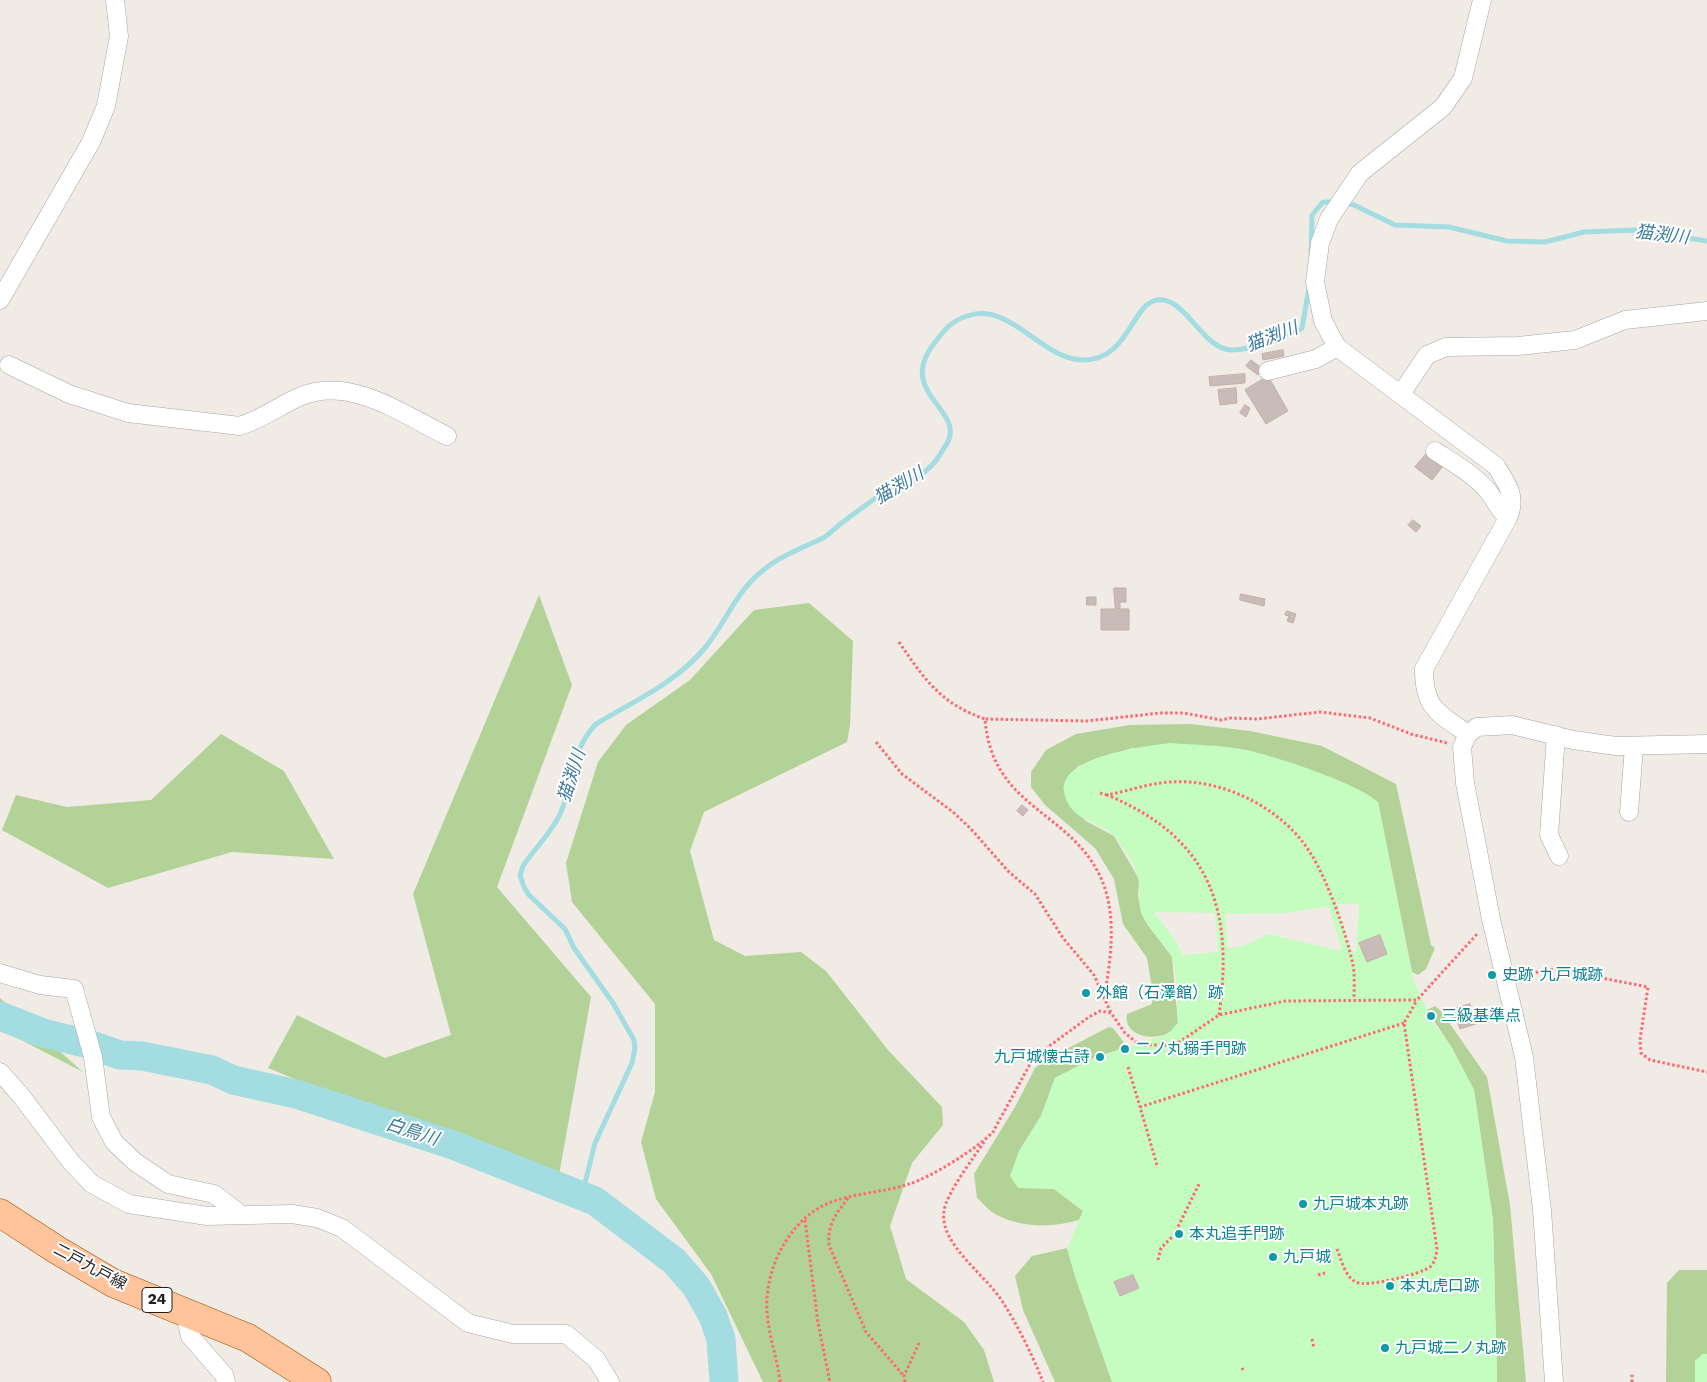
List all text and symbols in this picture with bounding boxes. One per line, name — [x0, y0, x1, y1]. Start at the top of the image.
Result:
water label: 猫渕川 — [1634, 221, 1690, 249]
water label: 猫渕川 — [1243, 317, 1301, 357]
water label: 猫渕川 — [870, 463, 928, 509]
water label: 猫渕川 — [553, 747, 591, 805]
place label: 史跡 九戸城跡 — [1502, 965, 1603, 985]
marker: 史跡 九戸城跡 — [1486, 969, 1498, 981]
place label: 外館（石澤館）跡 — [1096, 983, 1224, 1003]
marker: 外館（石澤館）跡 — [1080, 987, 1092, 999]
place label: 三級基準点 — [1441, 1006, 1521, 1026]
marker: 三級基準点 — [1425, 1010, 1437, 1022]
place label: 二ノ丸搦手門跡 — [1135, 1039, 1247, 1059]
marker: 二ノ丸搦手門跡 — [1119, 1043, 1131, 1055]
place label: 九戸城懐古詩 — [994, 1047, 1090, 1067]
marker: 九戸城懐古詩 — [1094, 1051, 1106, 1063]
water label: 白鳥川 — [383, 1113, 441, 1151]
place label: 九戸城本丸跡 — [1313, 1194, 1409, 1214]
marker: 九戸城本丸跡 — [1297, 1198, 1309, 1210]
place label: 本丸追手門跡 — [1189, 1224, 1285, 1244]
marker: 本丸追手門跡 — [1173, 1228, 1185, 1240]
street label: 二戸九戸線 — [50, 1240, 130, 1294]
place label: 九戸城 — [1283, 1247, 1331, 1267]
marker: 九戸城 — [1267, 1251, 1279, 1263]
place label: 本丸虎口跡 — [1400, 1276, 1480, 1296]
marker: 本丸虎口跡 — [1384, 1280, 1396, 1292]
road number: 24 — [142, 1288, 172, 1312]
place label: 九戸城二ノ丸跡 — [1395, 1338, 1507, 1358]
marker: 九戸城二ノ丸跡 — [1379, 1342, 1391, 1354]

